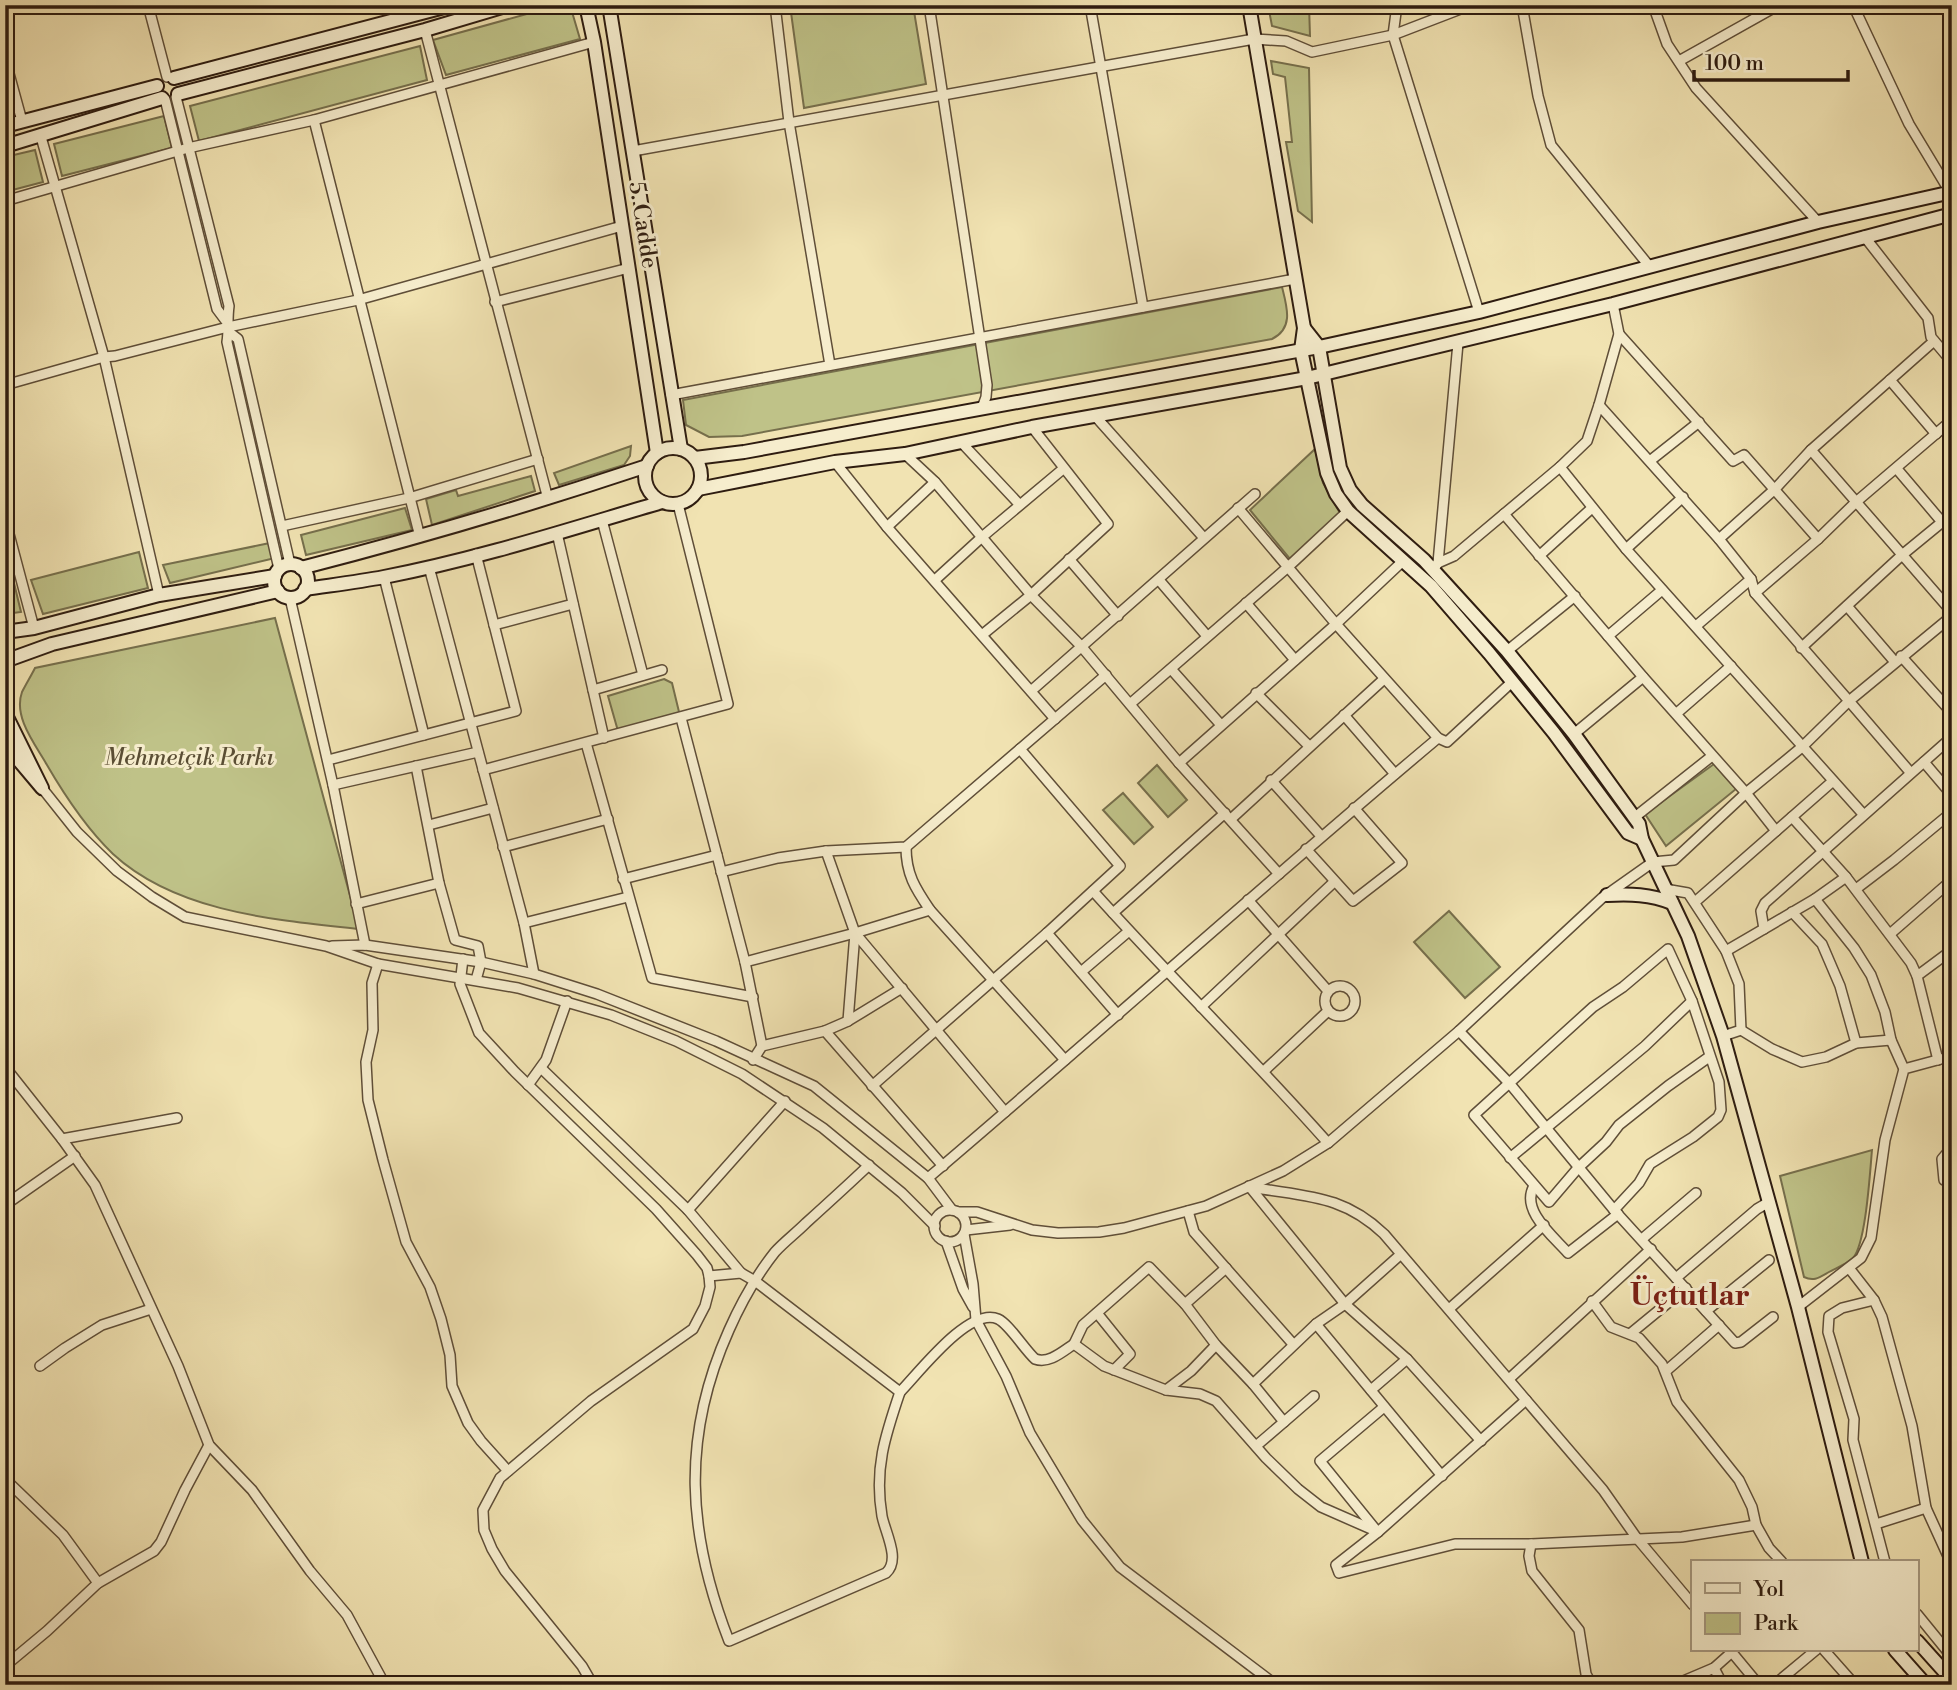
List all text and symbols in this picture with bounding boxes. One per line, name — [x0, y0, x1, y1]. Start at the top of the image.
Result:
scale bar — [1694, 38, 1848, 82]
text: 100 m — [1705, 51, 1764, 77]
street label: 5. Cadde — [622, 179, 664, 271]
park label: Mehmetçik Parkı — [104, 744, 275, 772]
district label: Üçtutlar — [1630, 1275, 1750, 1315]
legend — [1691, 1560, 1918, 1652]
text: Yol — [1753, 1577, 1784, 1603]
text: Park — [1754, 1611, 1799, 1637]

